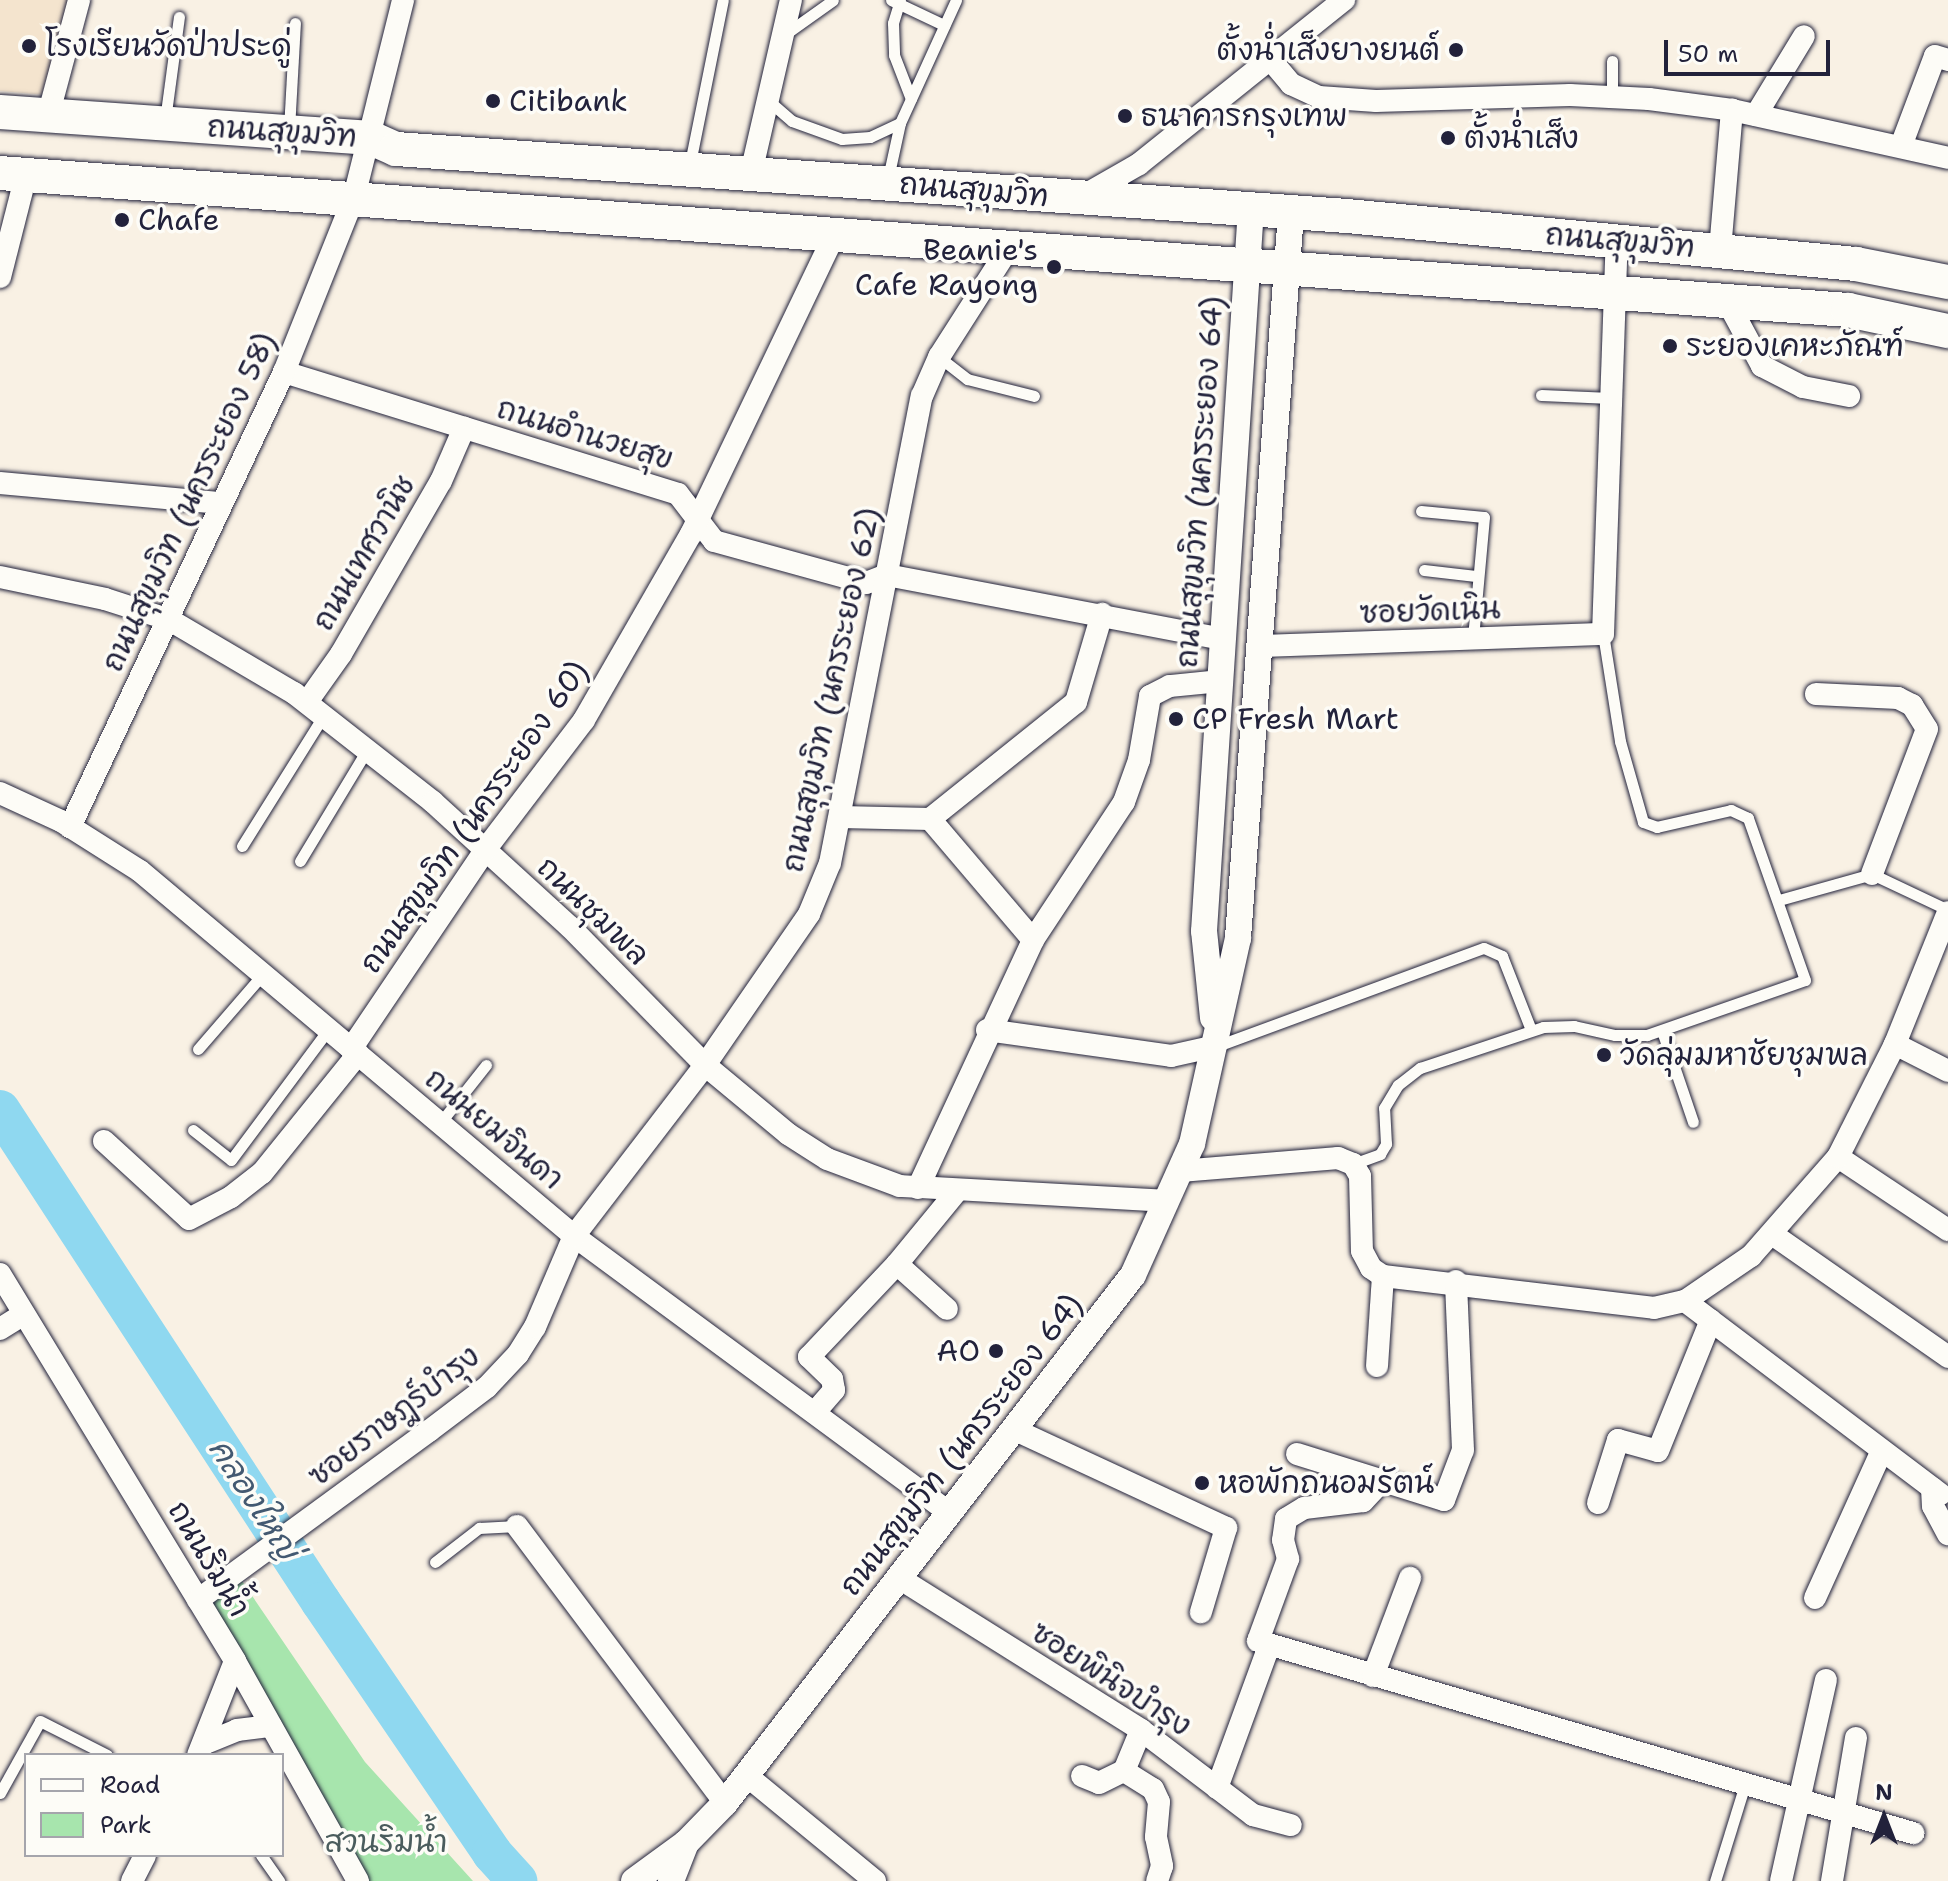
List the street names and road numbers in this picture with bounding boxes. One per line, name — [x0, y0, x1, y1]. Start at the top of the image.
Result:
street label: ถนนสุขุมวิท — [206, 109, 358, 155]
street label: ถนนสุขุมวิท — [898, 166, 1050, 214]
street label: ถนนสุขุมวิท — [1544, 217, 1696, 265]
street label: ถนนสุขุมวิท (นครระยอง 64) — [1169, 295, 1231, 669]
street label: ถนนสุขุมวิท (นครระยอง 58) — [94, 327, 284, 677]
street label: ถนนอำนวยสุข — [493, 390, 677, 478]
street label: ถนนเทศวานิช — [305, 469, 423, 637]
street label: ถนนสุขุมวิท (นครระยอง 62) — [775, 504, 887, 876]
street label: ซอยวัดเนิน — [1359, 591, 1501, 631]
street label: ถนนสุขุมวิท (นครระยอง 60) — [352, 654, 596, 980]
street label: ถนนชุมพล — [530, 849, 656, 973]
street label: ถนนยมจินดา — [418, 1061, 570, 1197]
street label: ถนนสุขุมวิท (นครระยอง 64) — [832, 1287, 1090, 1603]
street label: ซอยราษฎร์บำรุง — [301, 1338, 487, 1494]
street label: ถนนริมน้ำ — [160, 1495, 258, 1623]
street label: ซอยพินิจบำรุง — [1024, 1614, 1198, 1744]

